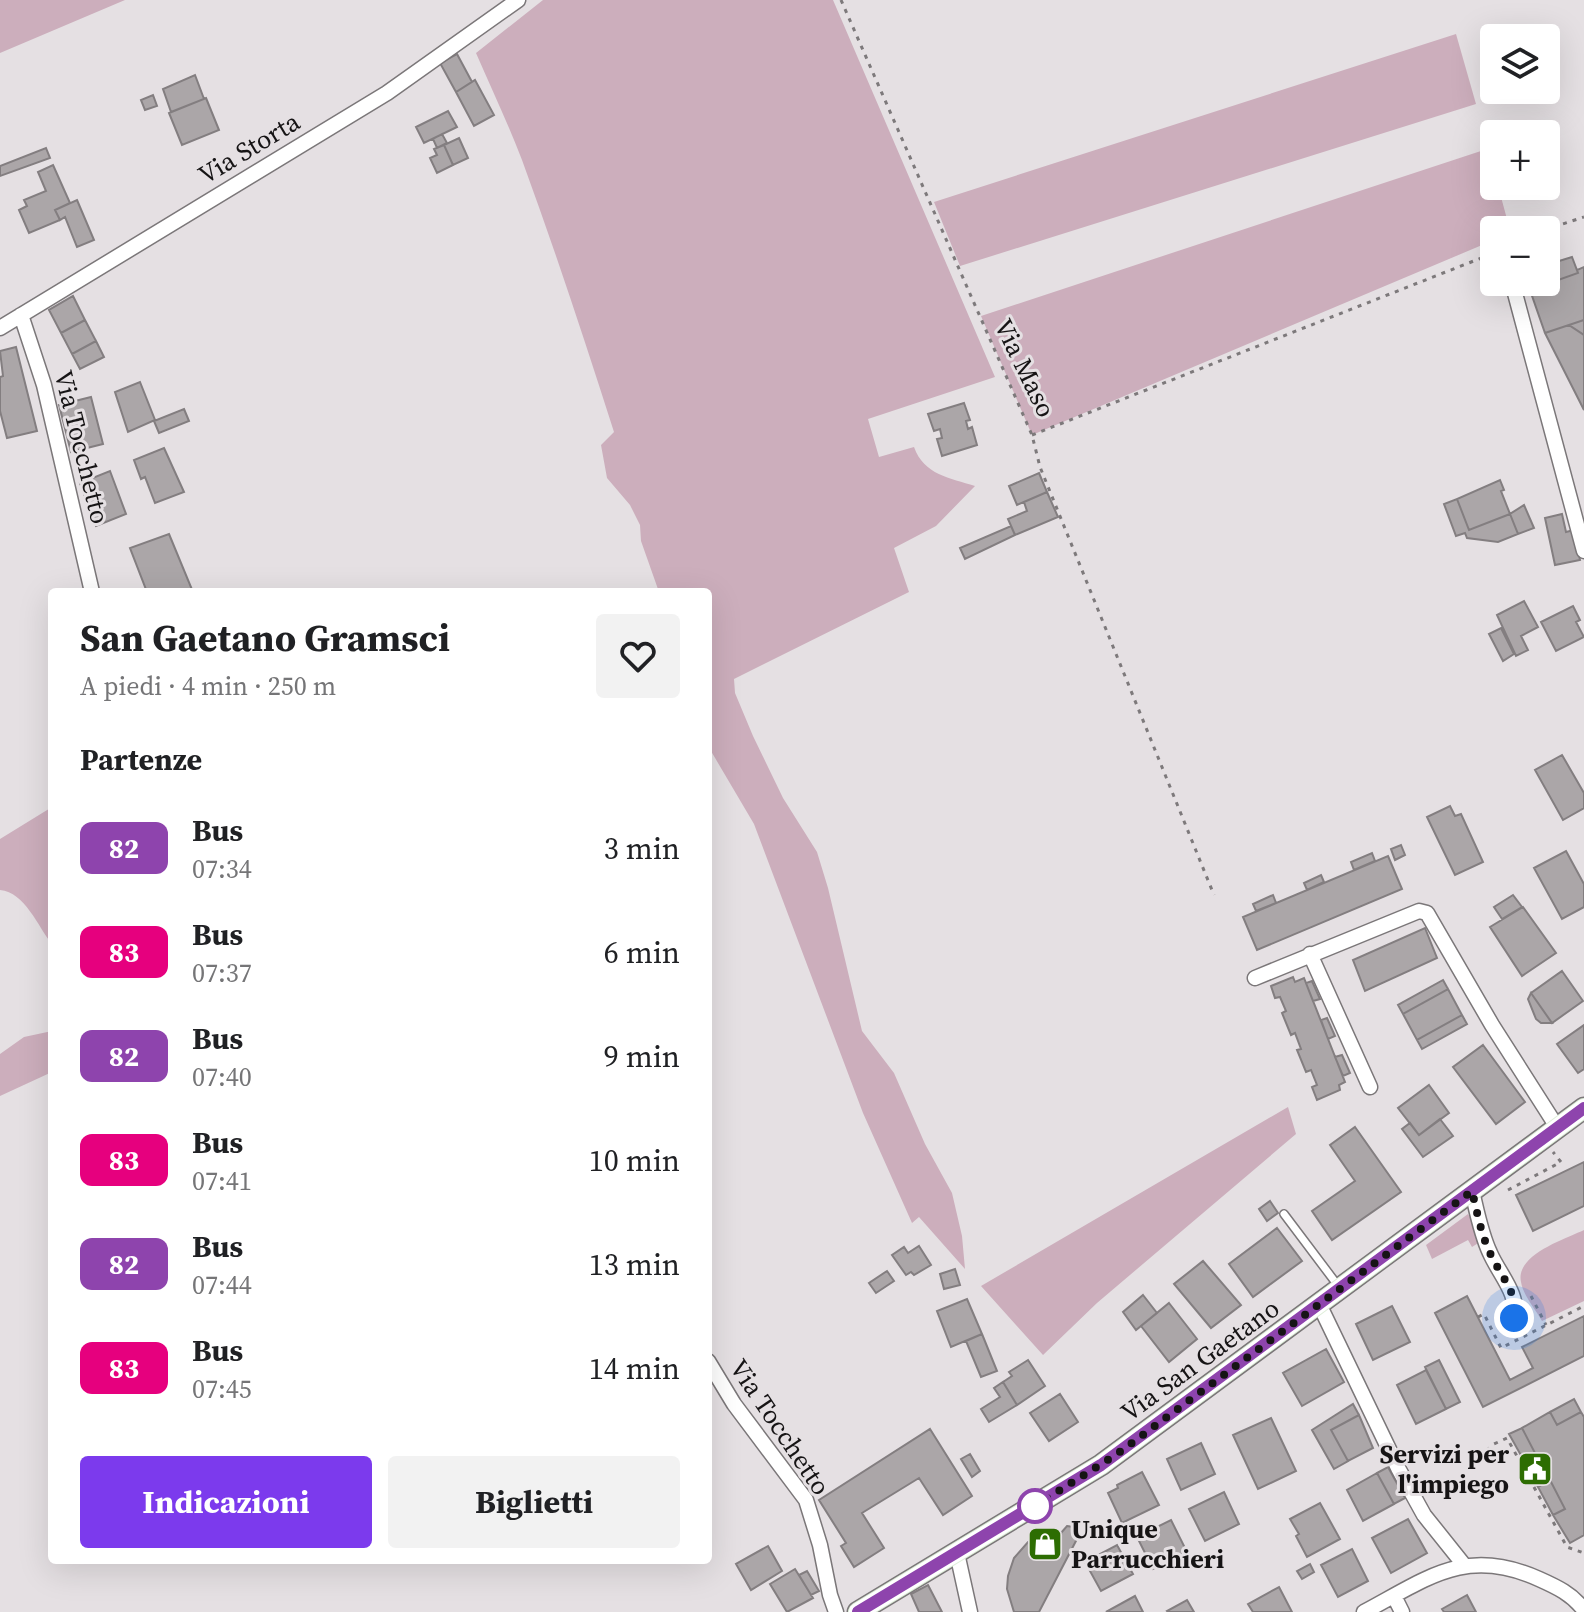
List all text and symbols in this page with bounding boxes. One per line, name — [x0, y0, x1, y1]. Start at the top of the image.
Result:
map controls — [1480, 24, 1560, 296]
button: layers — [1480, 24, 1560, 104]
street label: Via Storta — [191, 103, 307, 192]
button: + — [1480, 120, 1560, 200]
button: − — [1480, 216, 1560, 296]
street label: Via Maso — [986, 313, 1064, 423]
street label: Via Tocchetto — [46, 367, 118, 527]
text: San Gaetano Gramsci — [80, 612, 450, 664]
button: heart — [596, 614, 680, 698]
text: A piedi · 4 min · 250 m — [80, 668, 336, 704]
text: Partenze — [80, 739, 202, 780]
text: Bus — [192, 810, 243, 851]
text: 3 min — [604, 828, 680, 869]
text: 82 — [109, 829, 139, 867]
text: 07:34 — [192, 851, 252, 887]
text: Bus — [192, 914, 243, 955]
text: 6 min — [604, 932, 680, 973]
text: 83 — [109, 933, 139, 971]
text: 07:37 — [192, 955, 252, 991]
text: Bus — [192, 1018, 243, 1059]
text: 9 min — [604, 1036, 680, 1077]
text: 82 — [109, 1037, 139, 1075]
text: 07:40 — [192, 1059, 252, 1095]
text: Bus — [192, 1122, 243, 1163]
text: 10 min — [589, 1140, 680, 1181]
text: 83 — [109, 1141, 139, 1179]
text: 07:41 — [192, 1163, 252, 1199]
text: Bus — [192, 1226, 243, 1267]
text: 13 min — [589, 1244, 680, 1285]
text: 82 — [109, 1245, 139, 1283]
text: 07:44 — [192, 1267, 252, 1303]
street label: Via San Gaetano — [1113, 1290, 1287, 1430]
your location — [1494, 1298, 1534, 1338]
text: Bus — [192, 1330, 243, 1371]
text: 14 min — [589, 1348, 680, 1389]
text: 83 — [109, 1349, 139, 1387]
street label: Via Tocchetto — [721, 1352, 839, 1502]
text: 07:45 — [192, 1371, 252, 1407]
place label: Servizi per l'impiego — [1379, 1436, 1510, 1502]
public building icon: Servizi per l'impiego — [1516, 1450, 1554, 1488]
button: Indicazioni — [80, 1456, 372, 1548]
button: Biglietti — [388, 1456, 680, 1548]
unlabelled marker — [1018, 1489, 1052, 1523]
place label: Unique Parrucchieri — [1071, 1511, 1224, 1577]
shop icon: Unique Parrucchieri — [1026, 1525, 1064, 1563]

